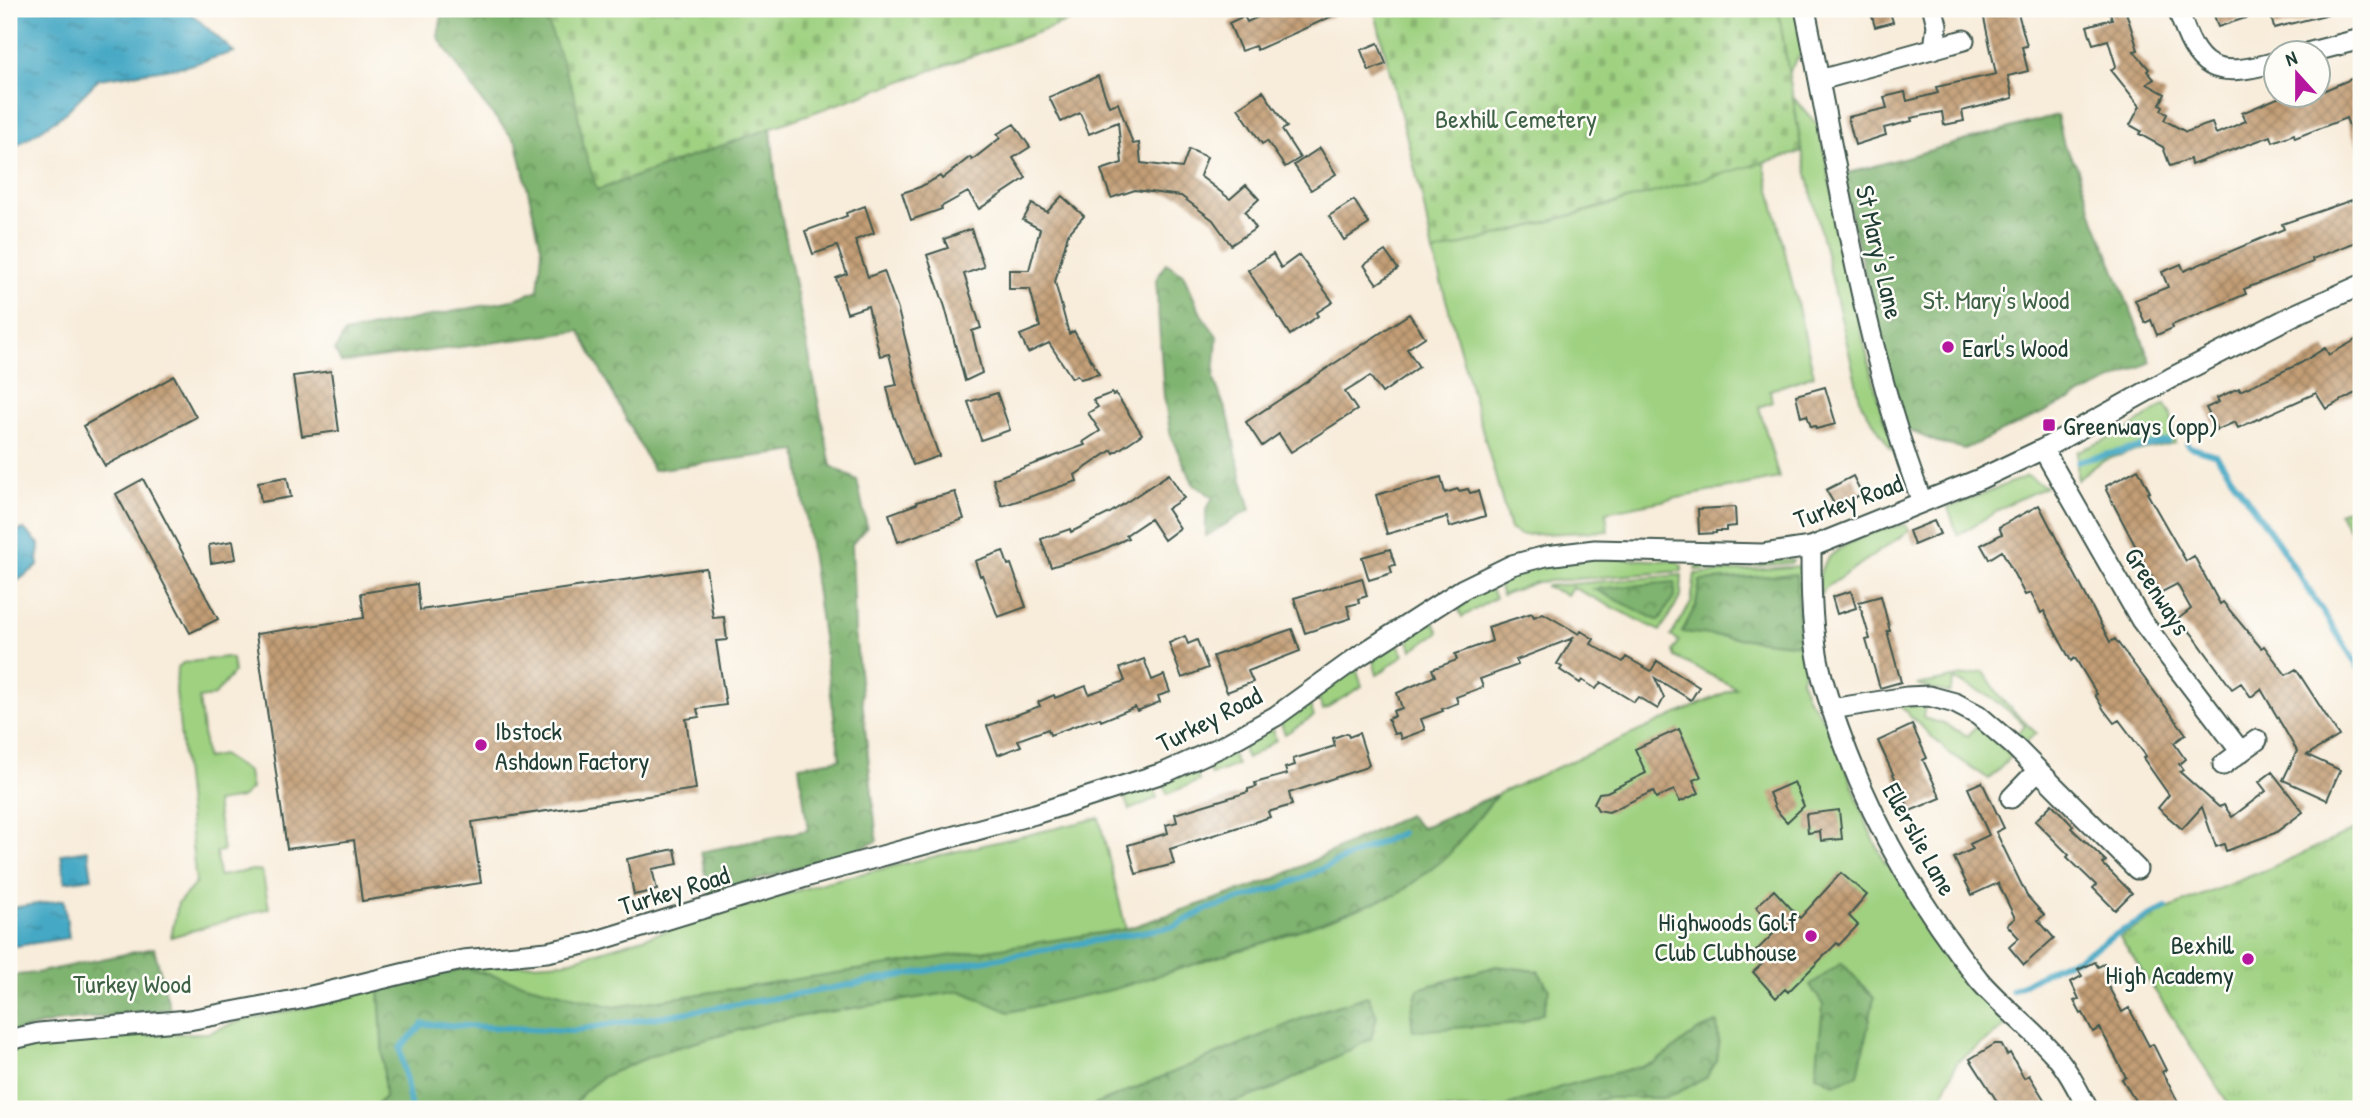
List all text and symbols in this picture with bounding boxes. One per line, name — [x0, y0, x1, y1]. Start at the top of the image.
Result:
north arrow — [2262, 38, 2332, 108]
text: N — [2282, 44, 2300, 72]
park label: Bexhill Cemetery — [1435, 101, 1597, 136]
street label: St Mary's Lane — [1848, 182, 1912, 322]
park label: St. Mary's Wood — [1923, 282, 2069, 317]
place label: Earl's Wood — [1962, 330, 2068, 365]
marker: Earl's Wood — [1940, 339, 1956, 355]
place label: Greenways (opp) — [2063, 408, 2218, 443]
marker: Greenways (opp) — [2041, 417, 2057, 433]
street label: Turkey Road — [1789, 465, 1907, 537]
street label: Greenways — [2117, 540, 2199, 642]
street label: Turkey Road — [1151, 678, 1267, 760]
place label: Ibstock Ashdown Factory — [495, 713, 649, 778]
marker: Ibstock Ashdown Factory — [473, 737, 489, 753]
street label: Ellerslie Lane — [1875, 776, 1965, 902]
street label: Turkey Road — [615, 857, 733, 923]
place label: Highwoods Golf Club Clubhouse — [1654, 904, 1798, 969]
place label: Bexhill High Academy — [2105, 927, 2235, 992]
marker: Highwoods Golf Club Clubhouse — [1803, 928, 1819, 944]
marker: Bexhill High Academy — [2240, 951, 2256, 967]
park label: Turkey Wood — [73, 966, 191, 1001]

